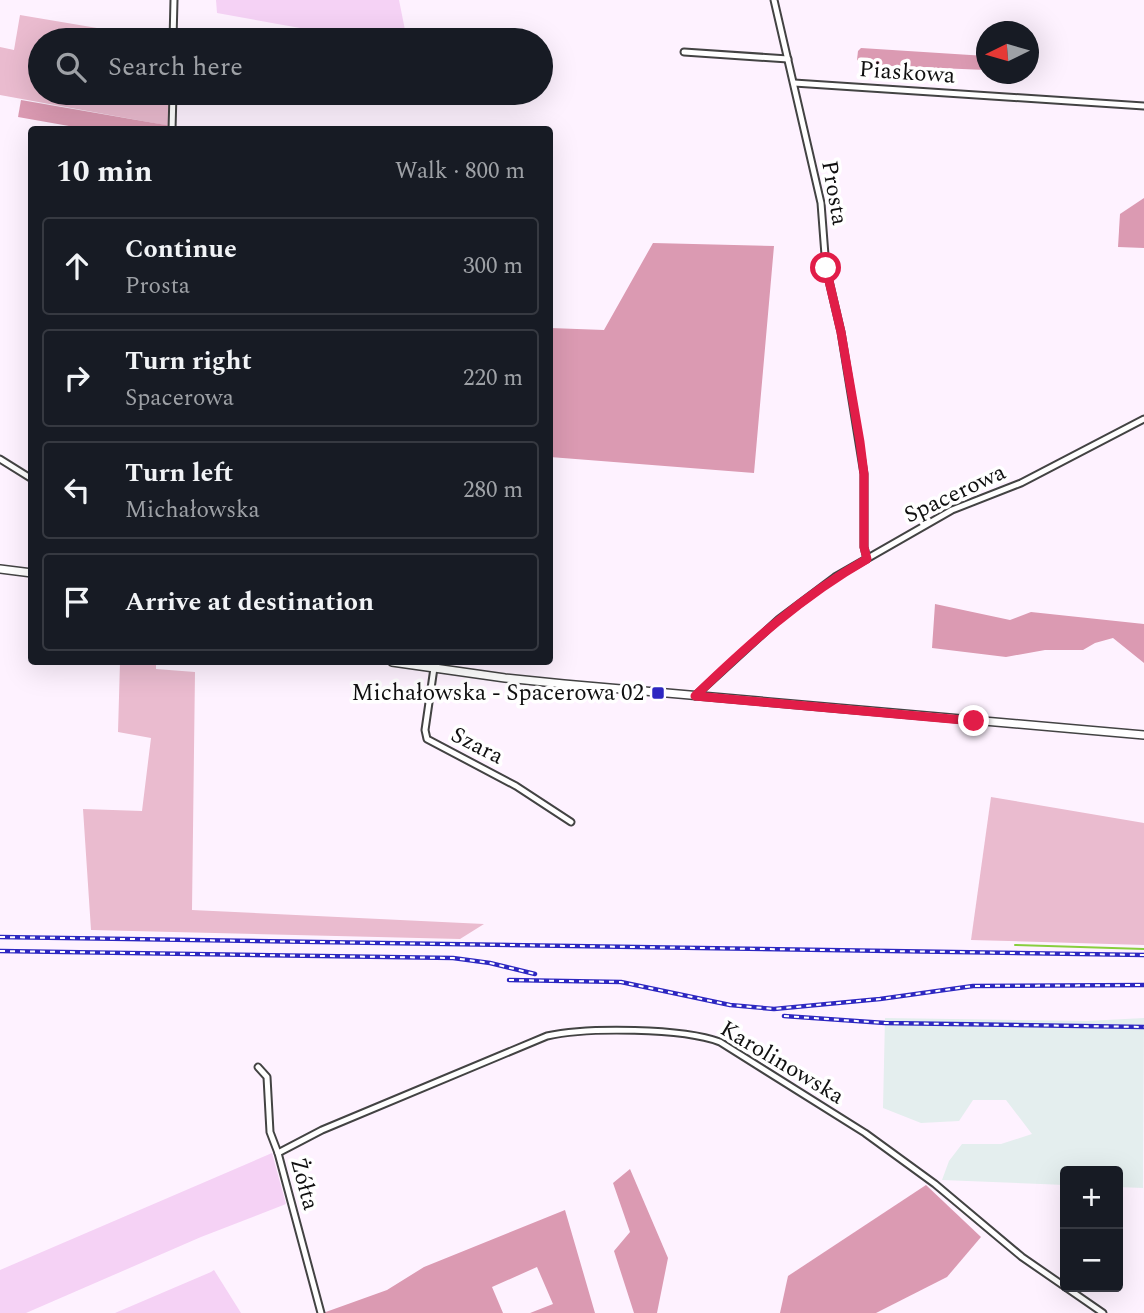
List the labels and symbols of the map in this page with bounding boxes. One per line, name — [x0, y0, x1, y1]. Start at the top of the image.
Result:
north arrow — [976, 21, 1039, 84]
street label: Piaskowa — [858, 52, 956, 94]
street label: Prosta — [811, 158, 857, 228]
route start — [810, 252, 841, 283]
street label: Spacerowa — [898, 455, 1012, 533]
place label: Michałowska - Spacerowa 02 — [351, 676, 644, 711]
marker: Michałowska - Spacerowa 02 — [650, 685, 666, 701]
route end — [958, 705, 989, 736]
street label: Szara — [444, 718, 510, 774]
street label: Karolinowska — [713, 1012, 851, 1114]
street label: Żółta — [280, 1154, 328, 1214]

